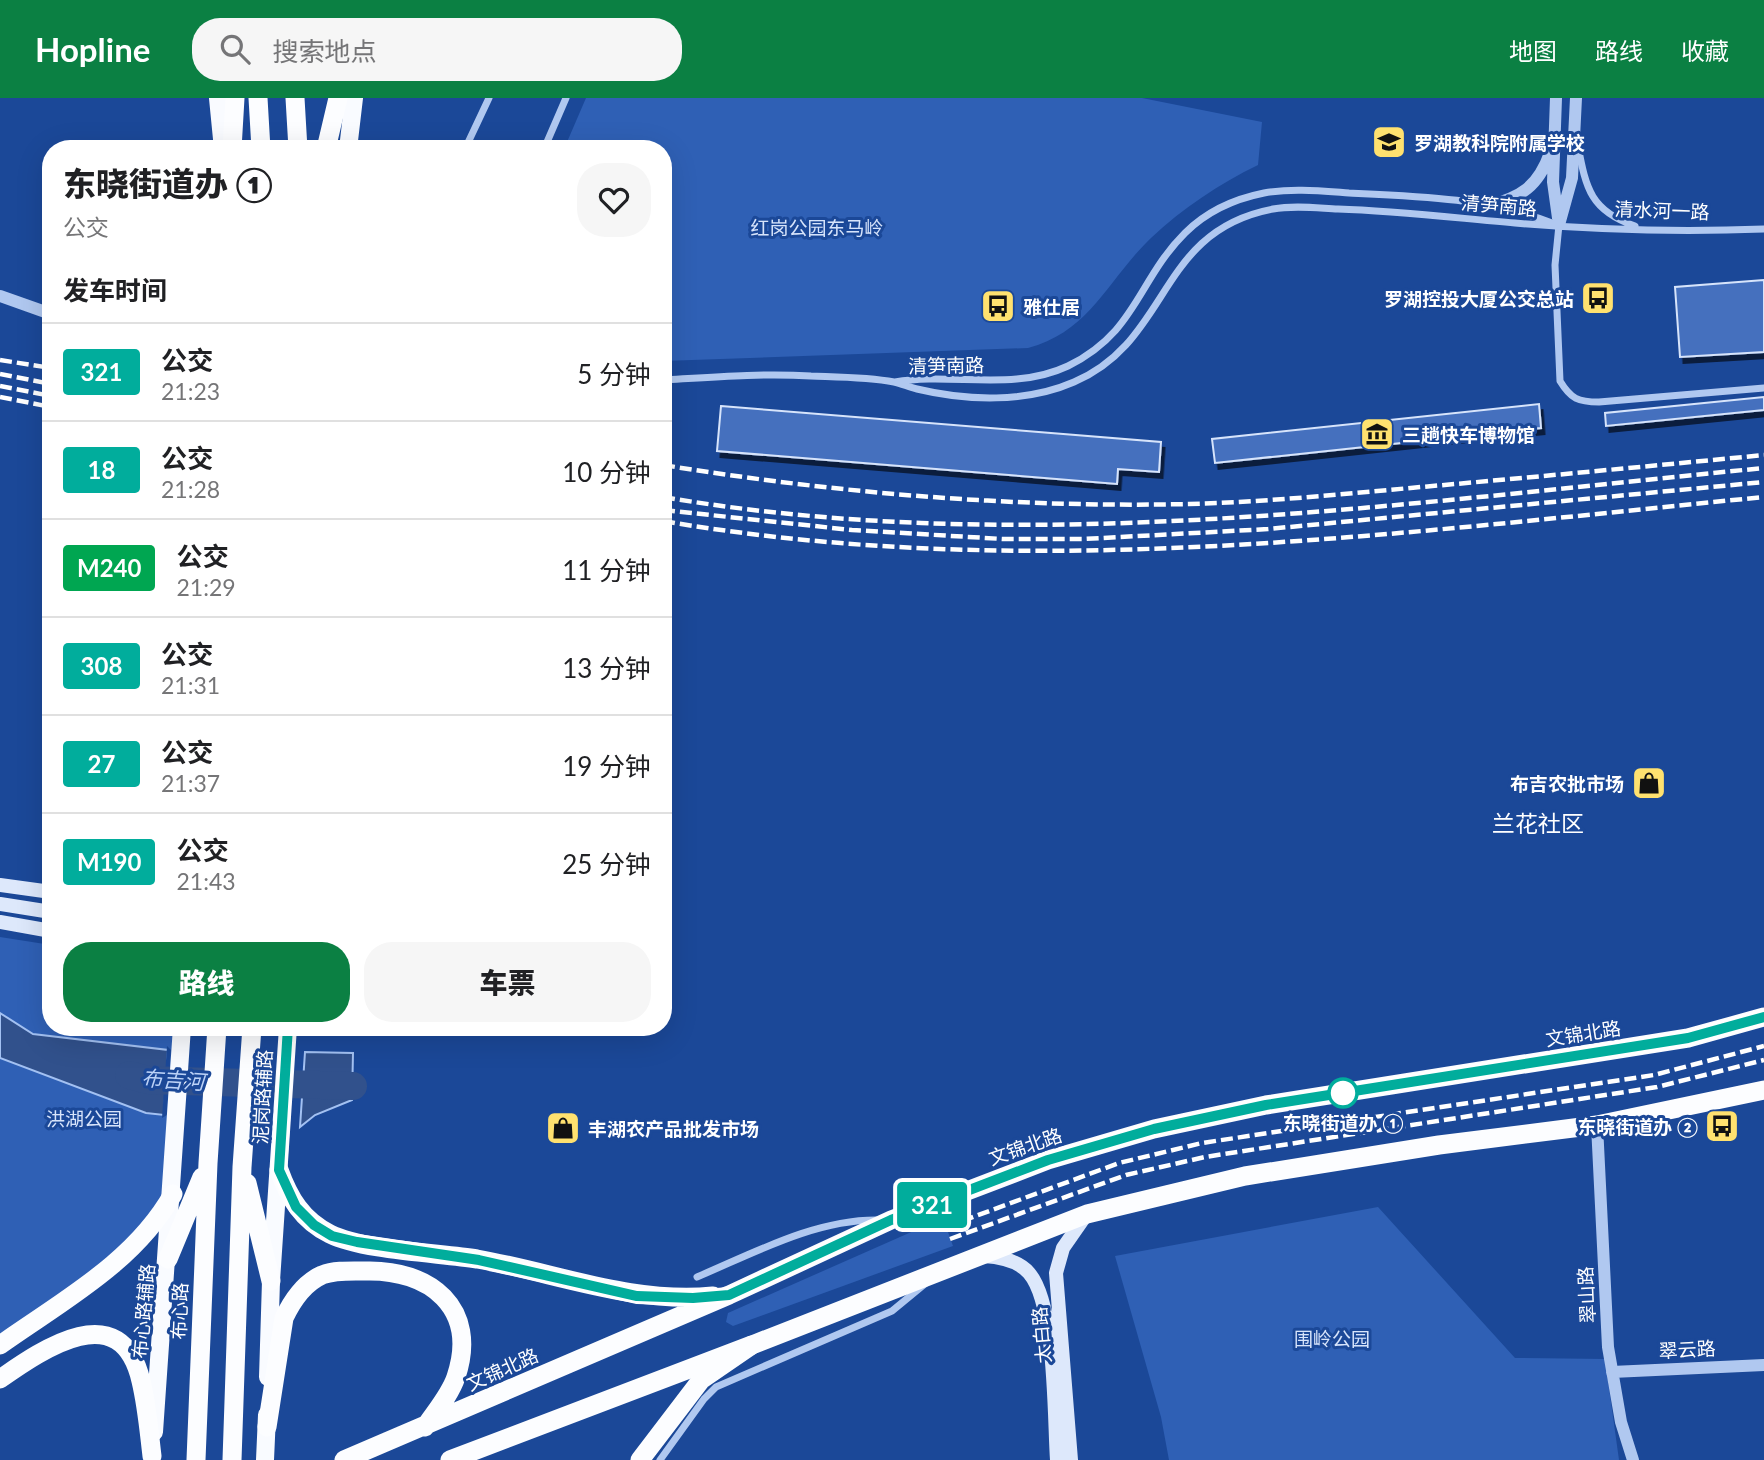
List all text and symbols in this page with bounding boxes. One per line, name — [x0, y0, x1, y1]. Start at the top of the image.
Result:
search box — [192, 18, 682, 81]
text: Hopline — [35, 29, 150, 69]
icon: search — [216, 30, 254, 68]
text: 搜索地点 — [272, 35, 376, 67]
text: 地图 — [1509, 36, 1557, 65]
text: 路线 — [1595, 36, 1643, 65]
text: 收藏 — [1681, 36, 1729, 65]
school or university icon: 罗湖教科院附属学校 — [1370, 123, 1408, 161]
place label: 罗湖教科院附属学校 — [1414, 131, 1585, 154]
text: 东晓街道办 ① — [63, 163, 273, 203]
button: heart — [577, 163, 651, 237]
street label: 清笋南路 — [1460, 190, 1538, 220]
street label: 清水河一路 — [1614, 197, 1710, 223]
text: 公交 — [63, 213, 109, 241]
park label: 红岗公园东马岭 — [750, 216, 884, 239]
text: 发车时间 — [63, 274, 167, 306]
bus stop icon: 罗湖控投大厦公交总站 — [1579, 279, 1617, 317]
bus stop icon: 雅仕居 — [979, 287, 1017, 325]
place label: 罗湖控投大厦公交总站 — [1384, 287, 1574, 310]
place label: 雅仕居 — [1023, 295, 1080, 318]
text: 公交 — [161, 344, 213, 376]
street label: 清笋南路 — [908, 353, 984, 377]
text: 321 — [81, 357, 122, 386]
text: 5 分钟 — [577, 358, 651, 390]
text: 21:23 — [161, 377, 220, 405]
museum icon: 三趟快车博物馆 — [1358, 415, 1396, 453]
place label: 三趟快车博物馆 — [1402, 423, 1535, 446]
text: 公交 — [161, 442, 213, 474]
text: 18 — [88, 455, 115, 484]
text: 10 分钟 — [562, 456, 651, 488]
text: 21:28 — [161, 475, 220, 503]
text: 公交 — [176, 540, 228, 572]
text: M240 — [77, 553, 141, 582]
text: 11 分钟 — [562, 554, 651, 586]
text: 21:29 — [176, 573, 236, 601]
text: 公交 — [161, 638, 213, 670]
text: 308 — [81, 651, 122, 680]
text: 13 分钟 — [562, 652, 651, 684]
text: 21:31 — [161, 671, 220, 699]
text: 公交 — [161, 736, 213, 768]
text: 27 — [88, 749, 115, 778]
text: 19 分钟 — [562, 750, 651, 782]
shop icon: 布吉农批市场 — [1630, 764, 1668, 802]
text: 21:37 — [161, 769, 220, 797]
place label: 布吉农批市场 — [1510, 772, 1624, 795]
district label: 兰花社区 — [1492, 809, 1584, 837]
text: 公交 — [176, 834, 228, 866]
text: M190 — [77, 847, 141, 876]
text: 25 分钟 — [562, 848, 651, 880]
text: 21:43 — [176, 867, 236, 895]
button: 路线 — [63, 942, 350, 1022]
button: 车票 — [364, 942, 651, 1022]
street label: 文锦北路 — [1544, 1016, 1622, 1050]
street label: 泥岗路辅路 — [248, 1049, 276, 1145]
water label: 布吉河 — [141, 1064, 209, 1094]
marker: 东晓街道办 ① — [1328, 1078, 1358, 1108]
park label: 洪湖公园 — [46, 1107, 122, 1130]
bus stop icon: 东晓街道办 ② — [1703, 1107, 1741, 1145]
shop icon: 丰湖农产品批发市场 — [544, 1109, 582, 1147]
place label: 东晓街道办 ① — [1283, 1111, 1403, 1134]
place label: 东晓街道办 ② — [1577, 1115, 1698, 1138]
place label: 丰湖农产品批发市场 — [588, 1117, 759, 1140]
street label: 文锦北路 — [985, 1123, 1065, 1169]
line badge: 321 — [892, 1182, 972, 1228]
text: 321 — [911, 1190, 953, 1219]
street label: 布心路辅路 — [127, 1263, 159, 1359]
street label: 翠山路 — [1573, 1266, 1599, 1324]
street label: 布心路 — [167, 1282, 191, 1340]
street label: 太白路 — [1027, 1306, 1055, 1364]
park label: 围岭公园 — [1294, 1327, 1370, 1350]
street label: 翠云路 — [1658, 1336, 1716, 1362]
street label: 文锦北路 — [463, 1343, 541, 1395]

